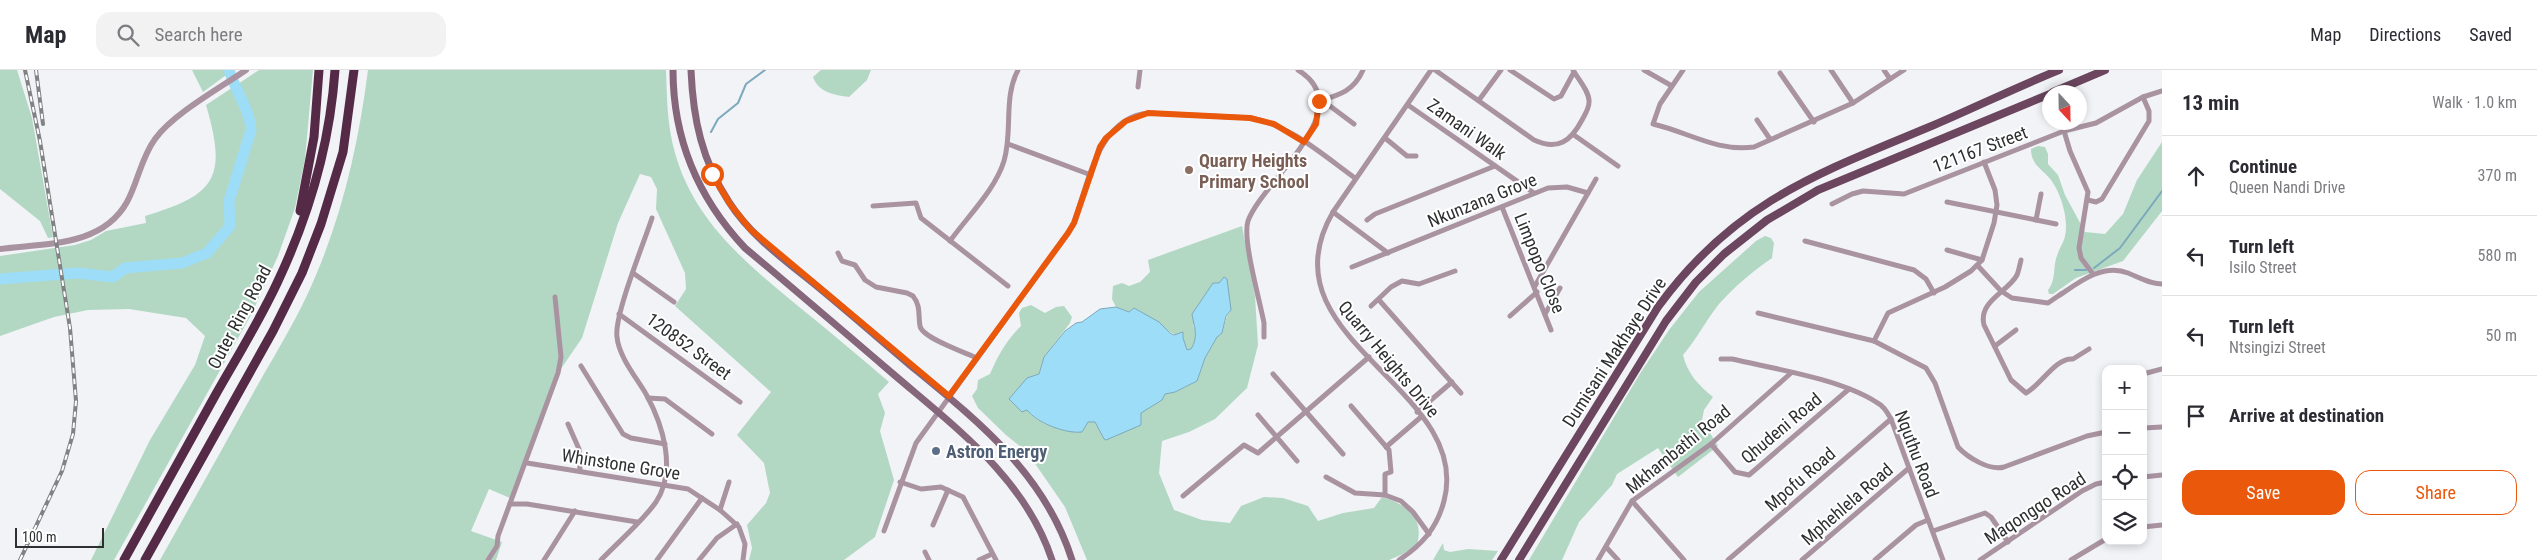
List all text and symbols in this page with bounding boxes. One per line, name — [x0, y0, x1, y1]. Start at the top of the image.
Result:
search box — [96, 12, 446, 57]
text: Map — [25, 21, 66, 49]
icon: search — [114, 21, 142, 49]
text: Search here — [154, 23, 243, 46]
text: Map — [2310, 24, 2341, 45]
text: Directions — [2369, 24, 2441, 45]
text: Saved — [2469, 24, 2512, 45]
north arrow — [2042, 85, 2087, 130]
route end — [1308, 90, 1331, 113]
text: 13 min — [2182, 91, 2239, 115]
text: Walk · 1.0 km — [2432, 93, 2517, 112]
street label: Zamani Walk — [1424, 94, 1510, 164]
street label: 121167 Street — [1930, 121, 2030, 177]
place label: Quarry Heights Primary School — [1199, 150, 1309, 192]
text: Continue — [2229, 155, 2297, 178]
icon: ahead — [2182, 162, 2210, 190]
route start — [701, 163, 724, 186]
marker: Quarry Heights Primary School — [1183, 164, 1195, 176]
text: 370 m — [2478, 166, 2517, 185]
street label: Nkunzana Grove — [1424, 169, 1540, 231]
text: Queen Nandi Drive — [2229, 178, 2345, 197]
street label: Limpopo Close — [1510, 210, 1570, 316]
text: Turn left — [2229, 235, 2294, 258]
icon: left — [2182, 242, 2210, 270]
text: 580 m — [2478, 246, 2517, 265]
text: Isilo Street — [2229, 258, 2297, 277]
street label: Outer Ring Road — [203, 262, 275, 372]
street label: Dumisani Makhaye Drive — [1558, 273, 1670, 431]
street label: Quarry Heights Drive — [1334, 296, 1444, 422]
street label: 120852 Street — [643, 308, 735, 384]
text: Turn left — [2229, 315, 2294, 338]
icon: left — [2182, 322, 2210, 350]
text: 50 m — [2485, 326, 2517, 345]
text: Ntsingizi Street — [2229, 338, 2326, 357]
map controls — [2102, 365, 2147, 545]
button: + — [2102, 365, 2147, 410]
street label: Qhudeni Road — [1736, 388, 1826, 468]
street label: Mkhambathi Road — [1621, 400, 1735, 498]
icon: arrive — [2182, 402, 2210, 430]
text: Arrive at destination — [2229, 404, 2384, 427]
street label: Nquthu Road — [1891, 407, 1943, 501]
button: − — [2102, 410, 2147, 455]
place label: Astron Energy — [946, 441, 1047, 462]
street label: Mpofu Road — [1761, 443, 1839, 515]
street label: Whinstone Grove — [560, 444, 682, 484]
marker: Astron Energy — [930, 445, 942, 457]
button: locate — [2102, 455, 2147, 500]
street label: Mphehlela Road — [1797, 459, 1897, 549]
street label: Maqongqo Road — [1981, 468, 2089, 548]
button: Save — [2182, 470, 2345, 515]
button: Share — [2355, 470, 2517, 515]
button: layers — [2102, 500, 2147, 545]
scale bar — [15, 525, 104, 548]
text: 100 m — [22, 529, 57, 545]

